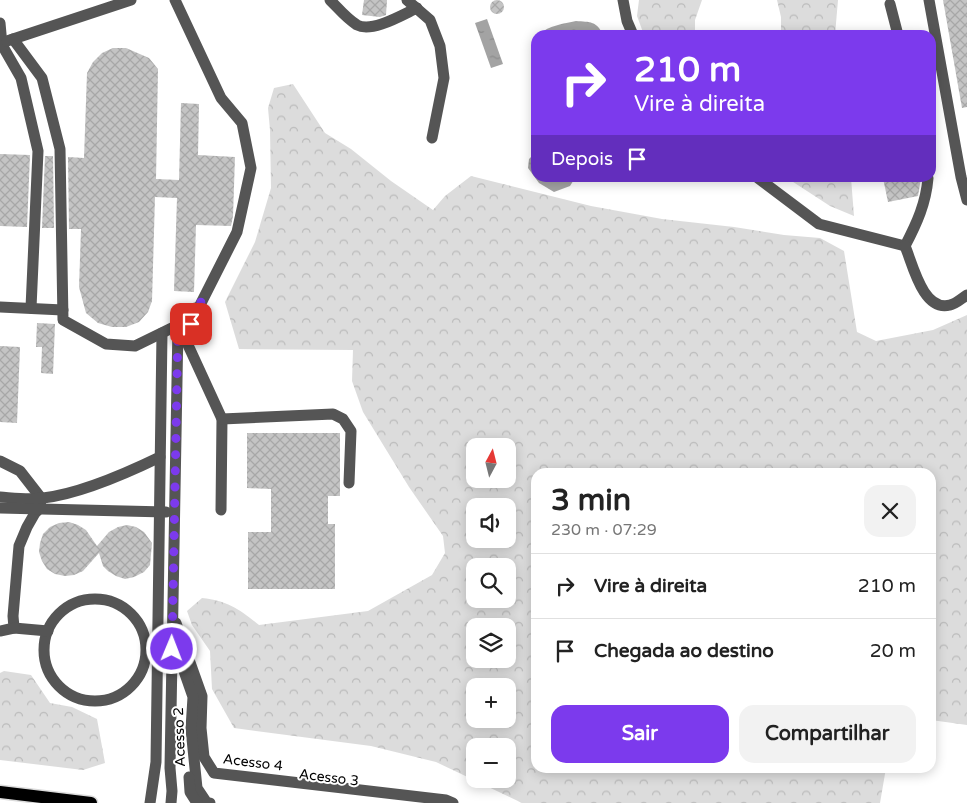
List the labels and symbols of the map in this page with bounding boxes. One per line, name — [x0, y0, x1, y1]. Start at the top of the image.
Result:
pin — [170, 303, 212, 345]
north arrow — [466, 438, 516, 488]
position arrow — [145, 622, 197, 674]
street label: Acesso 2 — [170, 707, 189, 767]
street label: Acesso 4 — [222, 750, 284, 775]
street label: Acesso 3 — [298, 765, 360, 790]

